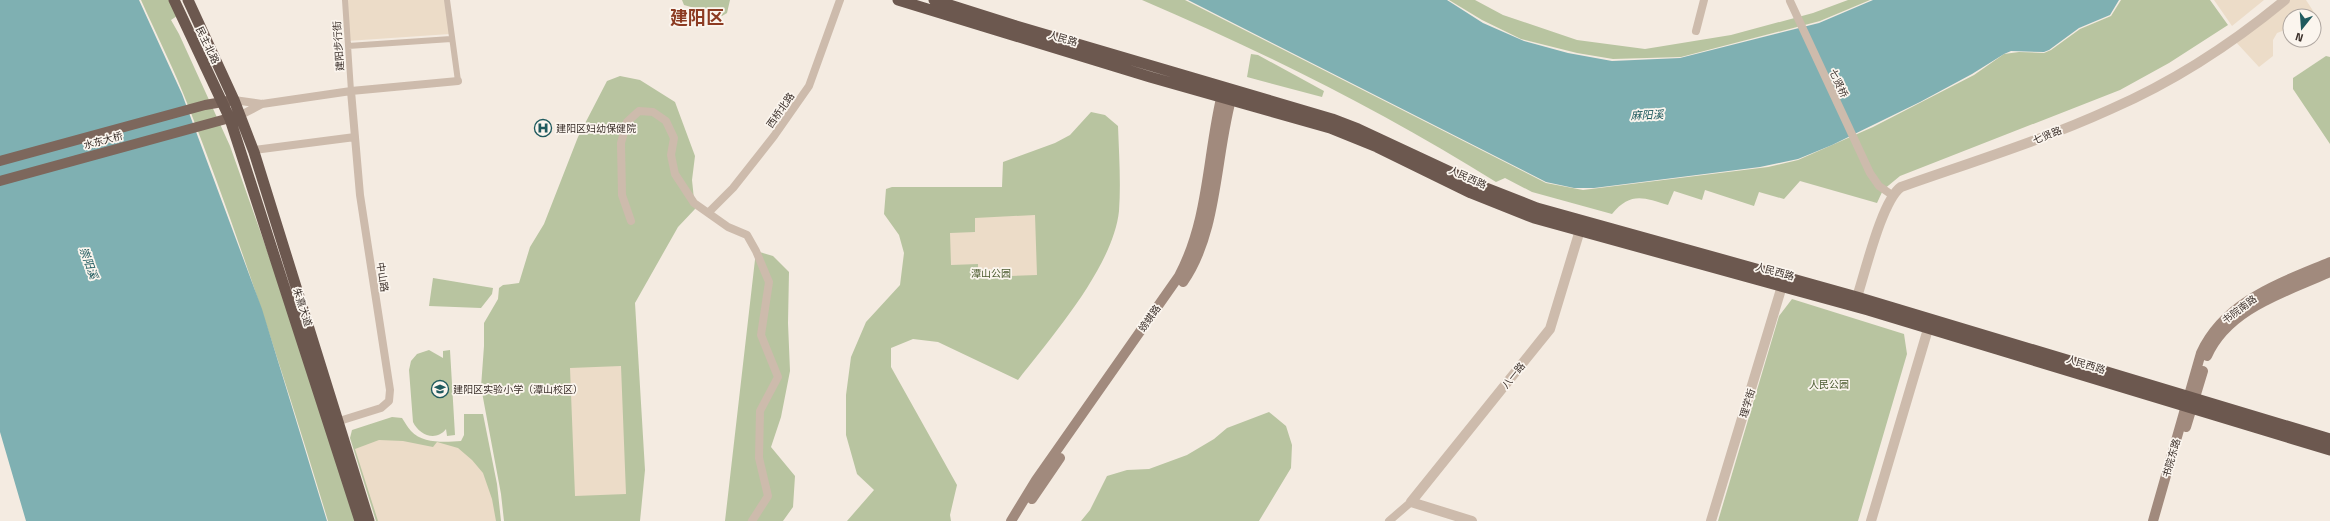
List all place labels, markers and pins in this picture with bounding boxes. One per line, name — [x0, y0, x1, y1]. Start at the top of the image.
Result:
hospital icon: 建阳区妇幼保健院 — [533, 118, 553, 138]
place label: 建阳区妇幼保健院 — [556, 121, 636, 136]
school or university icon: 建阳区实验小学（潭山校区） — [430, 379, 450, 399]
place label: 建阳区实验小学（潭山校区） — [453, 382, 583, 397]

